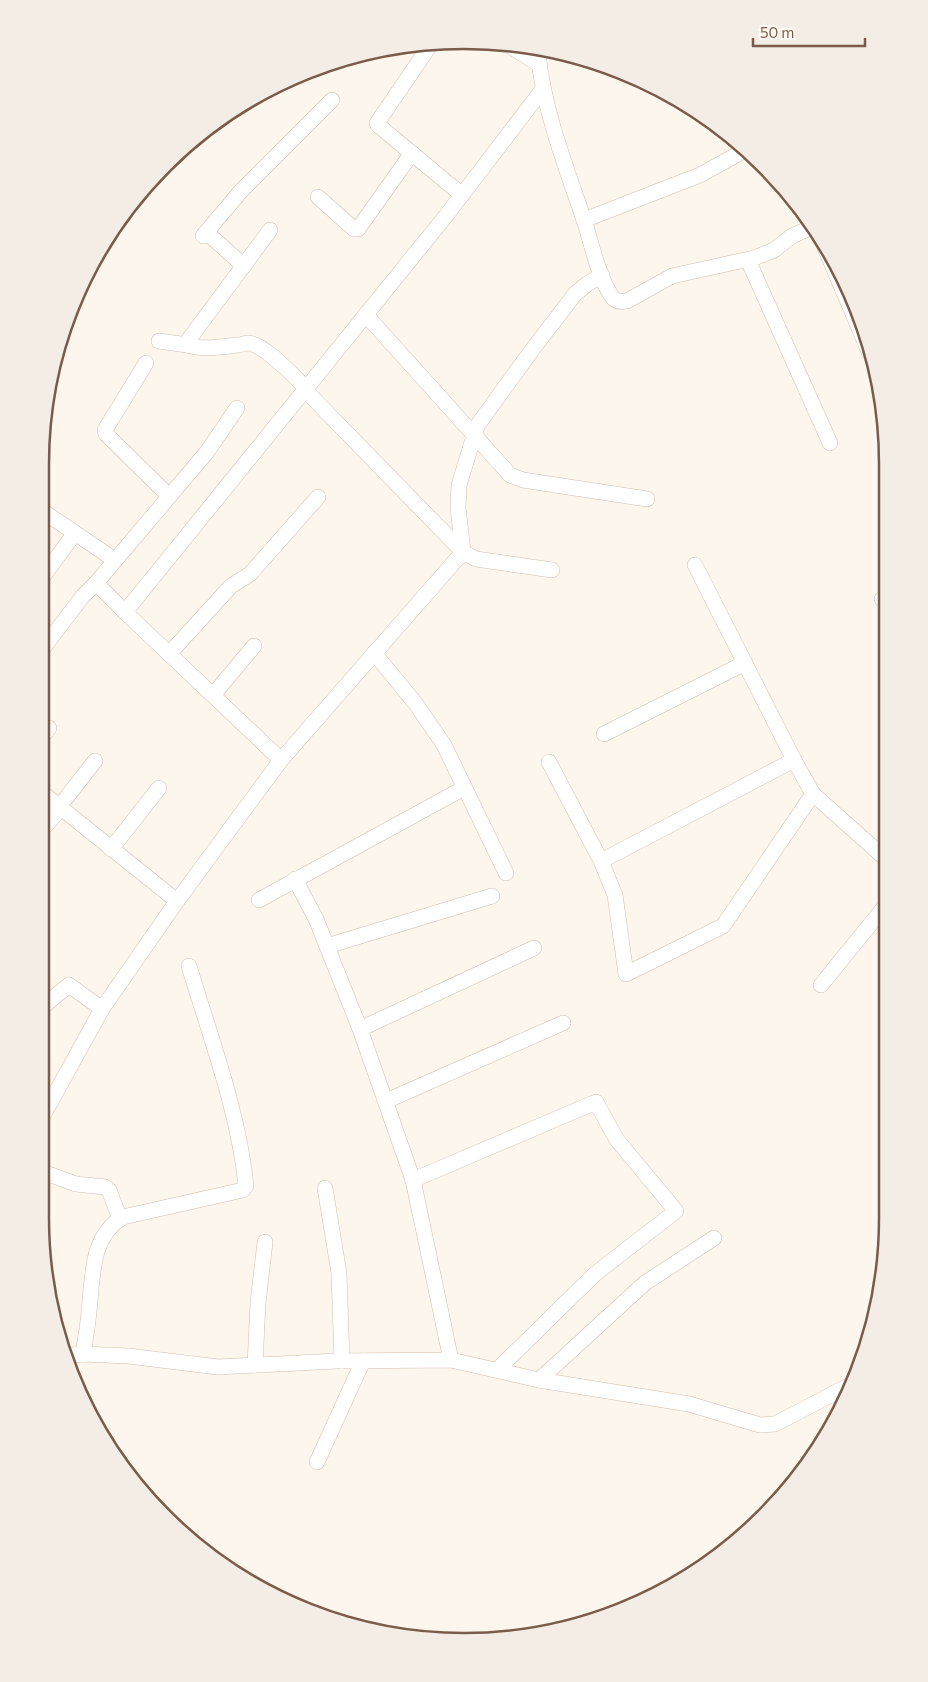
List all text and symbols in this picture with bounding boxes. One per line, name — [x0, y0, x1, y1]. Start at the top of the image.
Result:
scale bar — [753, 15, 866, 47]
text: 50 m — [760, 23, 794, 41]

